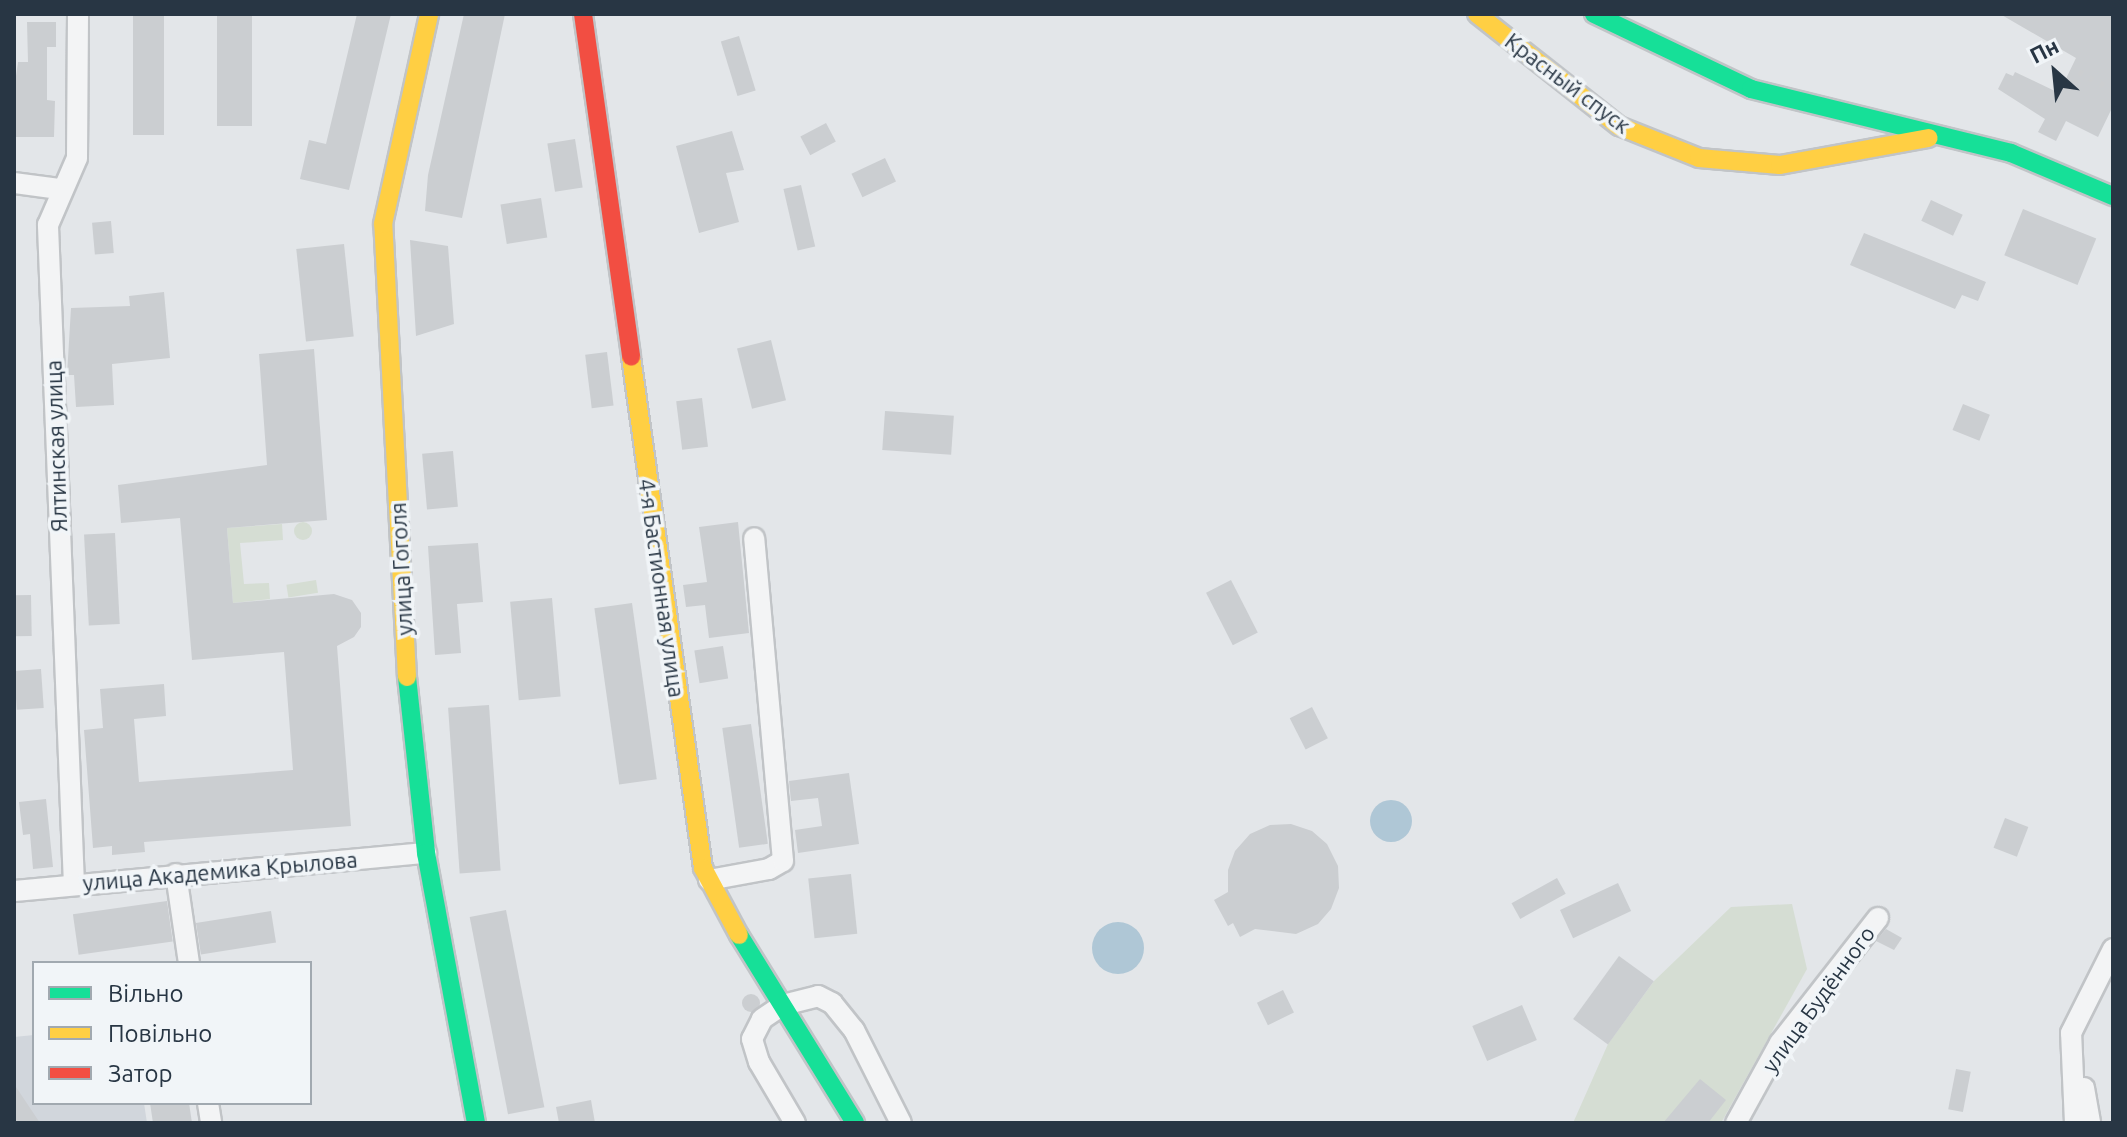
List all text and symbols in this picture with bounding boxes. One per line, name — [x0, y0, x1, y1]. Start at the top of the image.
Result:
street label: Красный спуск — [1500, 27, 1636, 139]
north arrow — [2015, 32, 2095, 112]
text: Пн — [2025, 32, 2062, 68]
street label: Ялтинская улица — [40, 360, 72, 532]
street label: 4-я Бастионная улица — [634, 477, 690, 699]
street label: улица Гоголя — [384, 502, 418, 636]
street label: улица Академика Крылова — [82, 846, 358, 896]
street label: улица Будённого — [1756, 921, 1880, 1077]
legend — [32, 961, 312, 1105]
text: Вільно — [108, 980, 184, 1007]
text: Повільно — [108, 1020, 212, 1047]
text: Затор — [108, 1060, 173, 1087]

